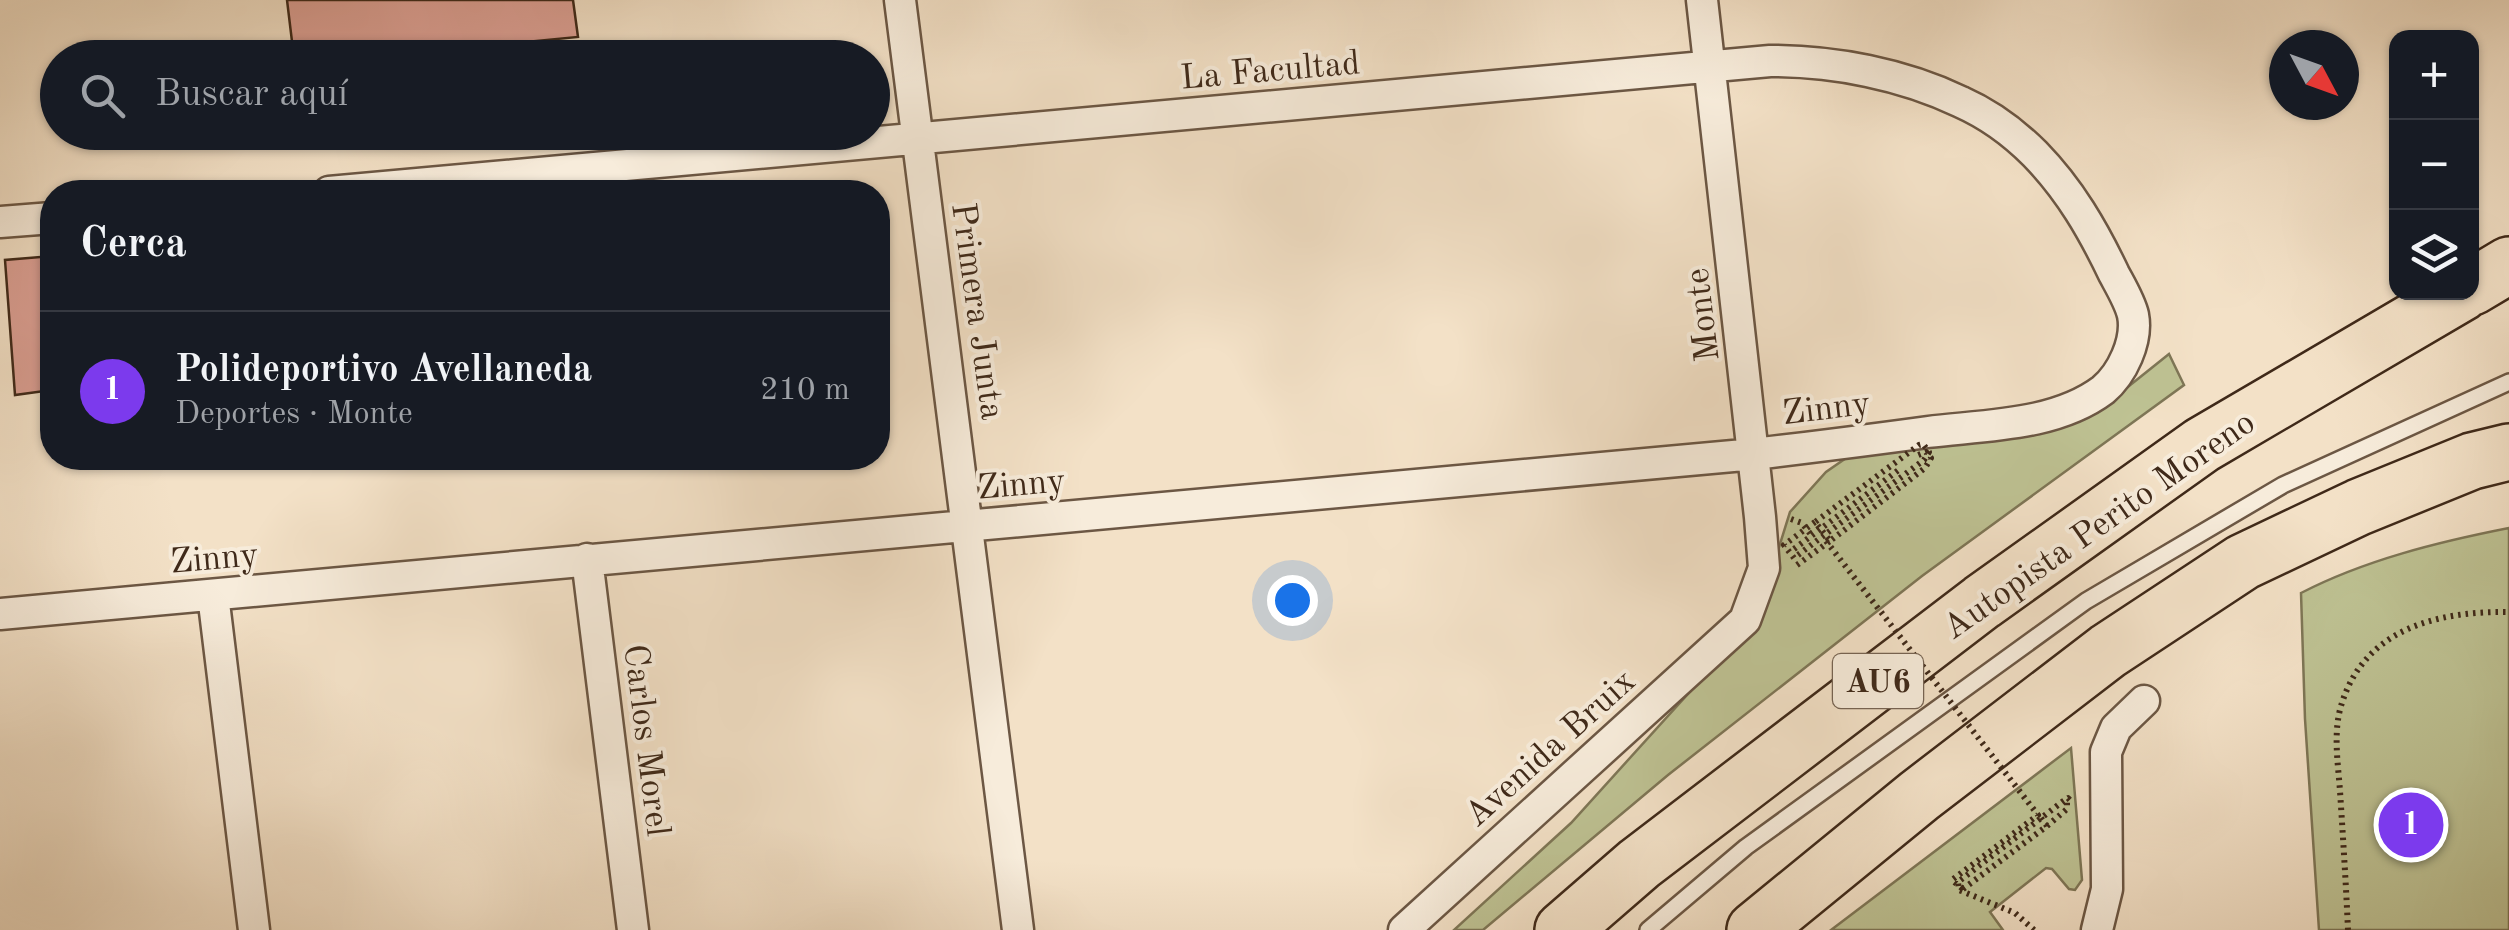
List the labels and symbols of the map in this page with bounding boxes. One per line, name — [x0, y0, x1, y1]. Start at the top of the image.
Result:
north arrow — [2269, 30, 2359, 120]
street label: La Facultad — [1179, 46, 1362, 97]
street label: Primera Junta — [944, 200, 1009, 422]
street label: Monte — [1680, 266, 1727, 363]
street label: Zinny — [1780, 387, 1872, 432]
street label: Autopista Perito Moreno — [1937, 405, 2262, 647]
street label: Zinny — [976, 464, 1067, 507]
street label: Zinny — [169, 538, 260, 581]
your location — [1267, 575, 1318, 626]
street label: Carlos Morel — [616, 642, 675, 838]
road number: AU6 — [1833, 654, 1923, 708]
street label: Avenida Bruix — [1459, 664, 1643, 834]
pin: 1 — [2378, 788, 2444, 862]

